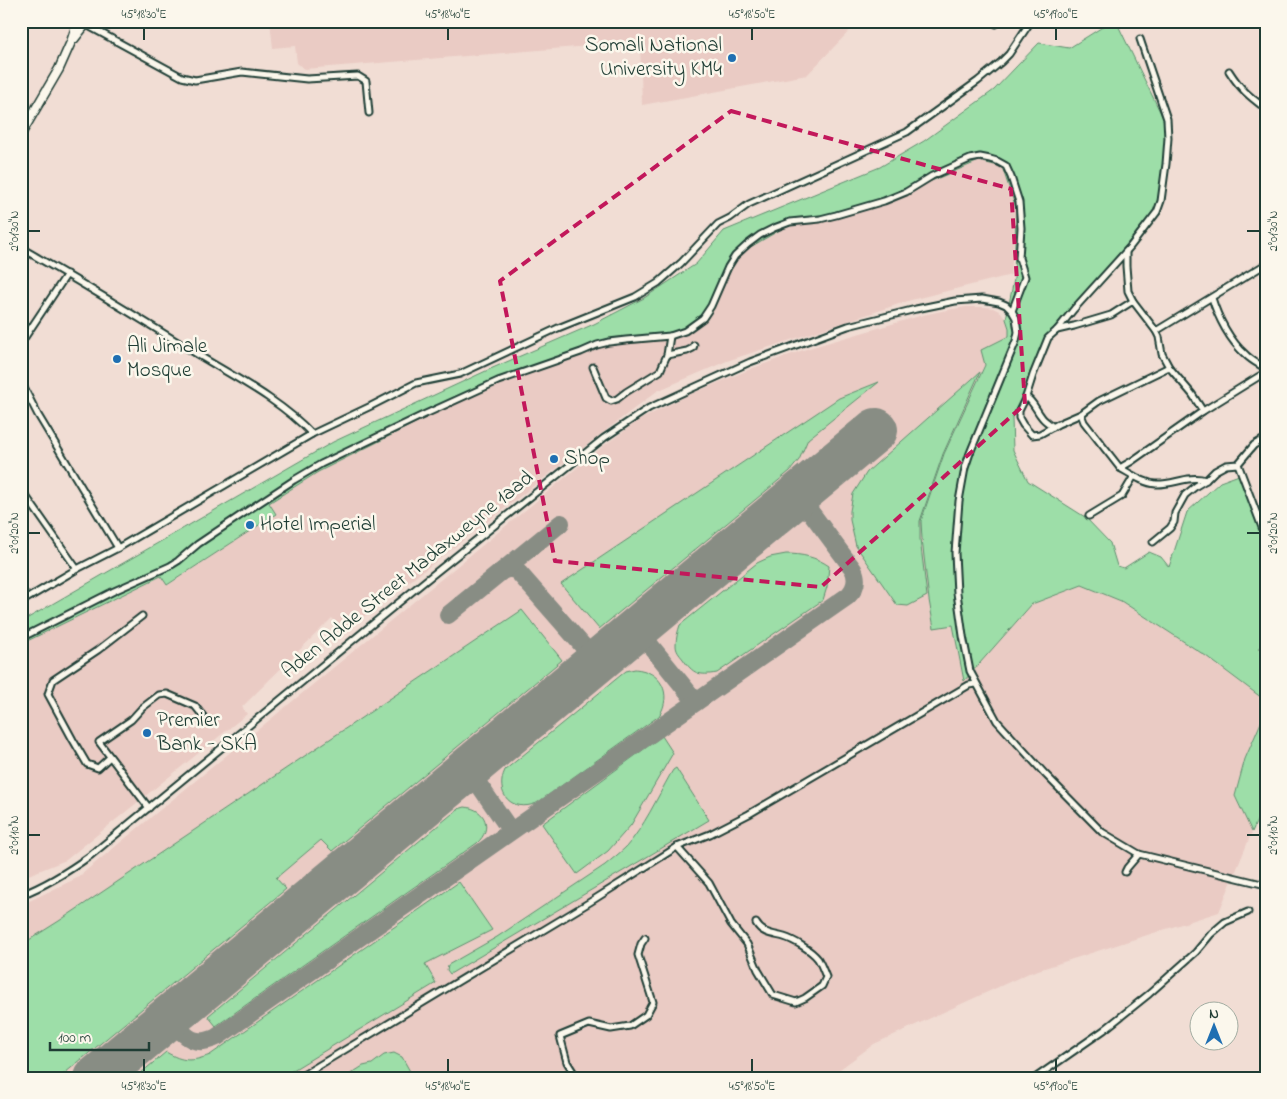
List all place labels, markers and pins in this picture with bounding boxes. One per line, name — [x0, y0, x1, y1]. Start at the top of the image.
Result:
place label: Somali National University KM4 — [585, 31, 722, 87]
marker: Somali National University KM4 — [726, 52, 738, 64]
place label: Ali Jimale Mosque — [127, 332, 208, 386]
marker: Ali Jimale Mosque — [111, 353, 123, 365]
place label: Shop — [564, 444, 610, 474]
marker: Shop — [548, 453, 560, 465]
place label: Hotel Imperial — [260, 510, 376, 540]
marker: Hotel Imperial — [244, 519, 256, 531]
place label: Premier Bank - SKA — [156, 706, 257, 760]
marker: Premier Bank - SKA — [141, 727, 153, 739]

